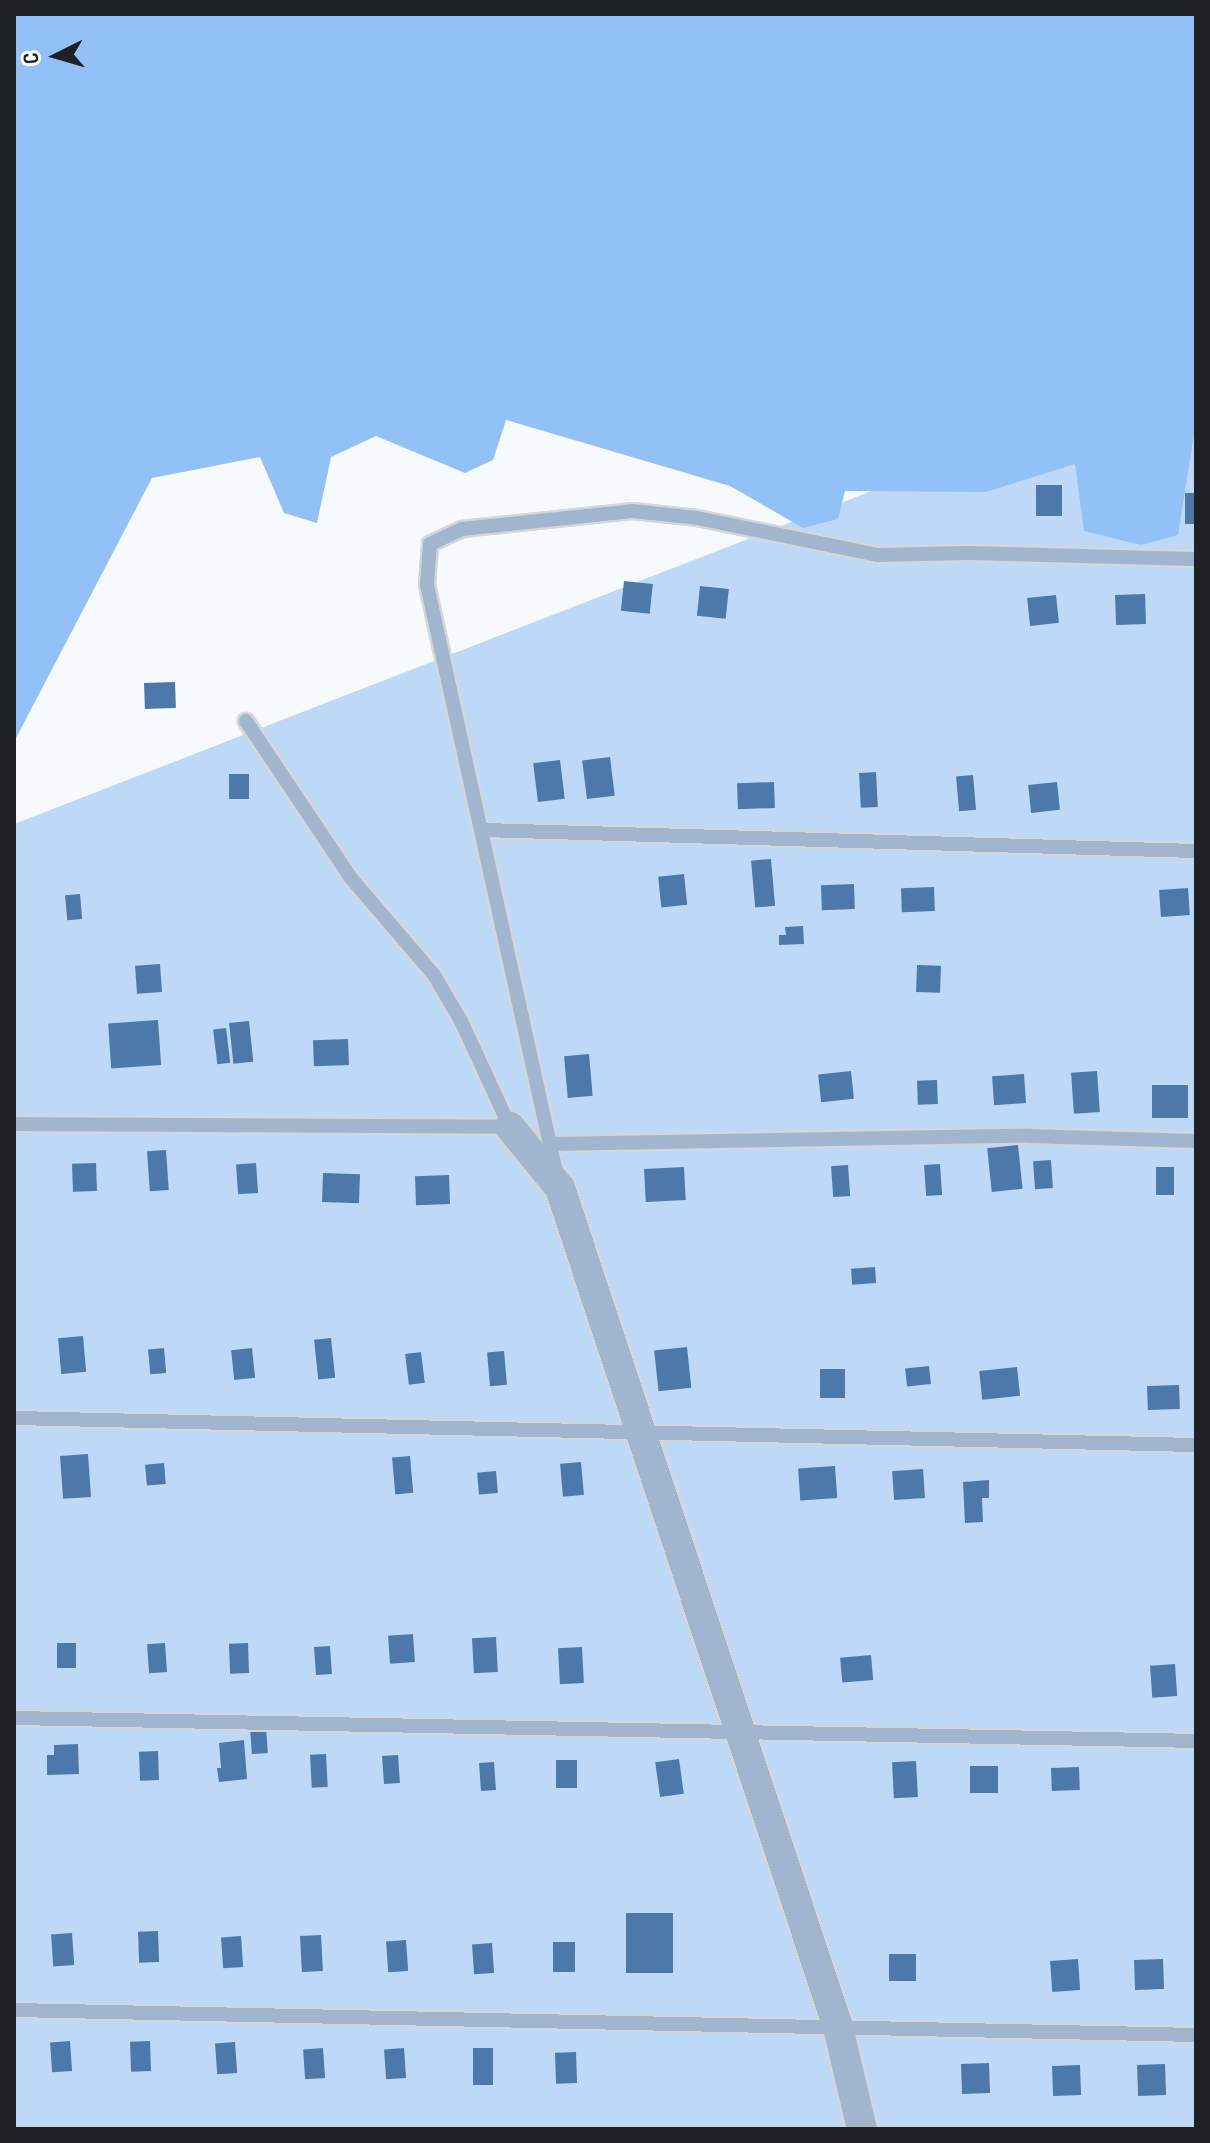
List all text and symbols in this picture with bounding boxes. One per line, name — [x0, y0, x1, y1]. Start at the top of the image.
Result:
north arrow — [16, 16, 96, 96]
text: С — [18, 51, 46, 65]

